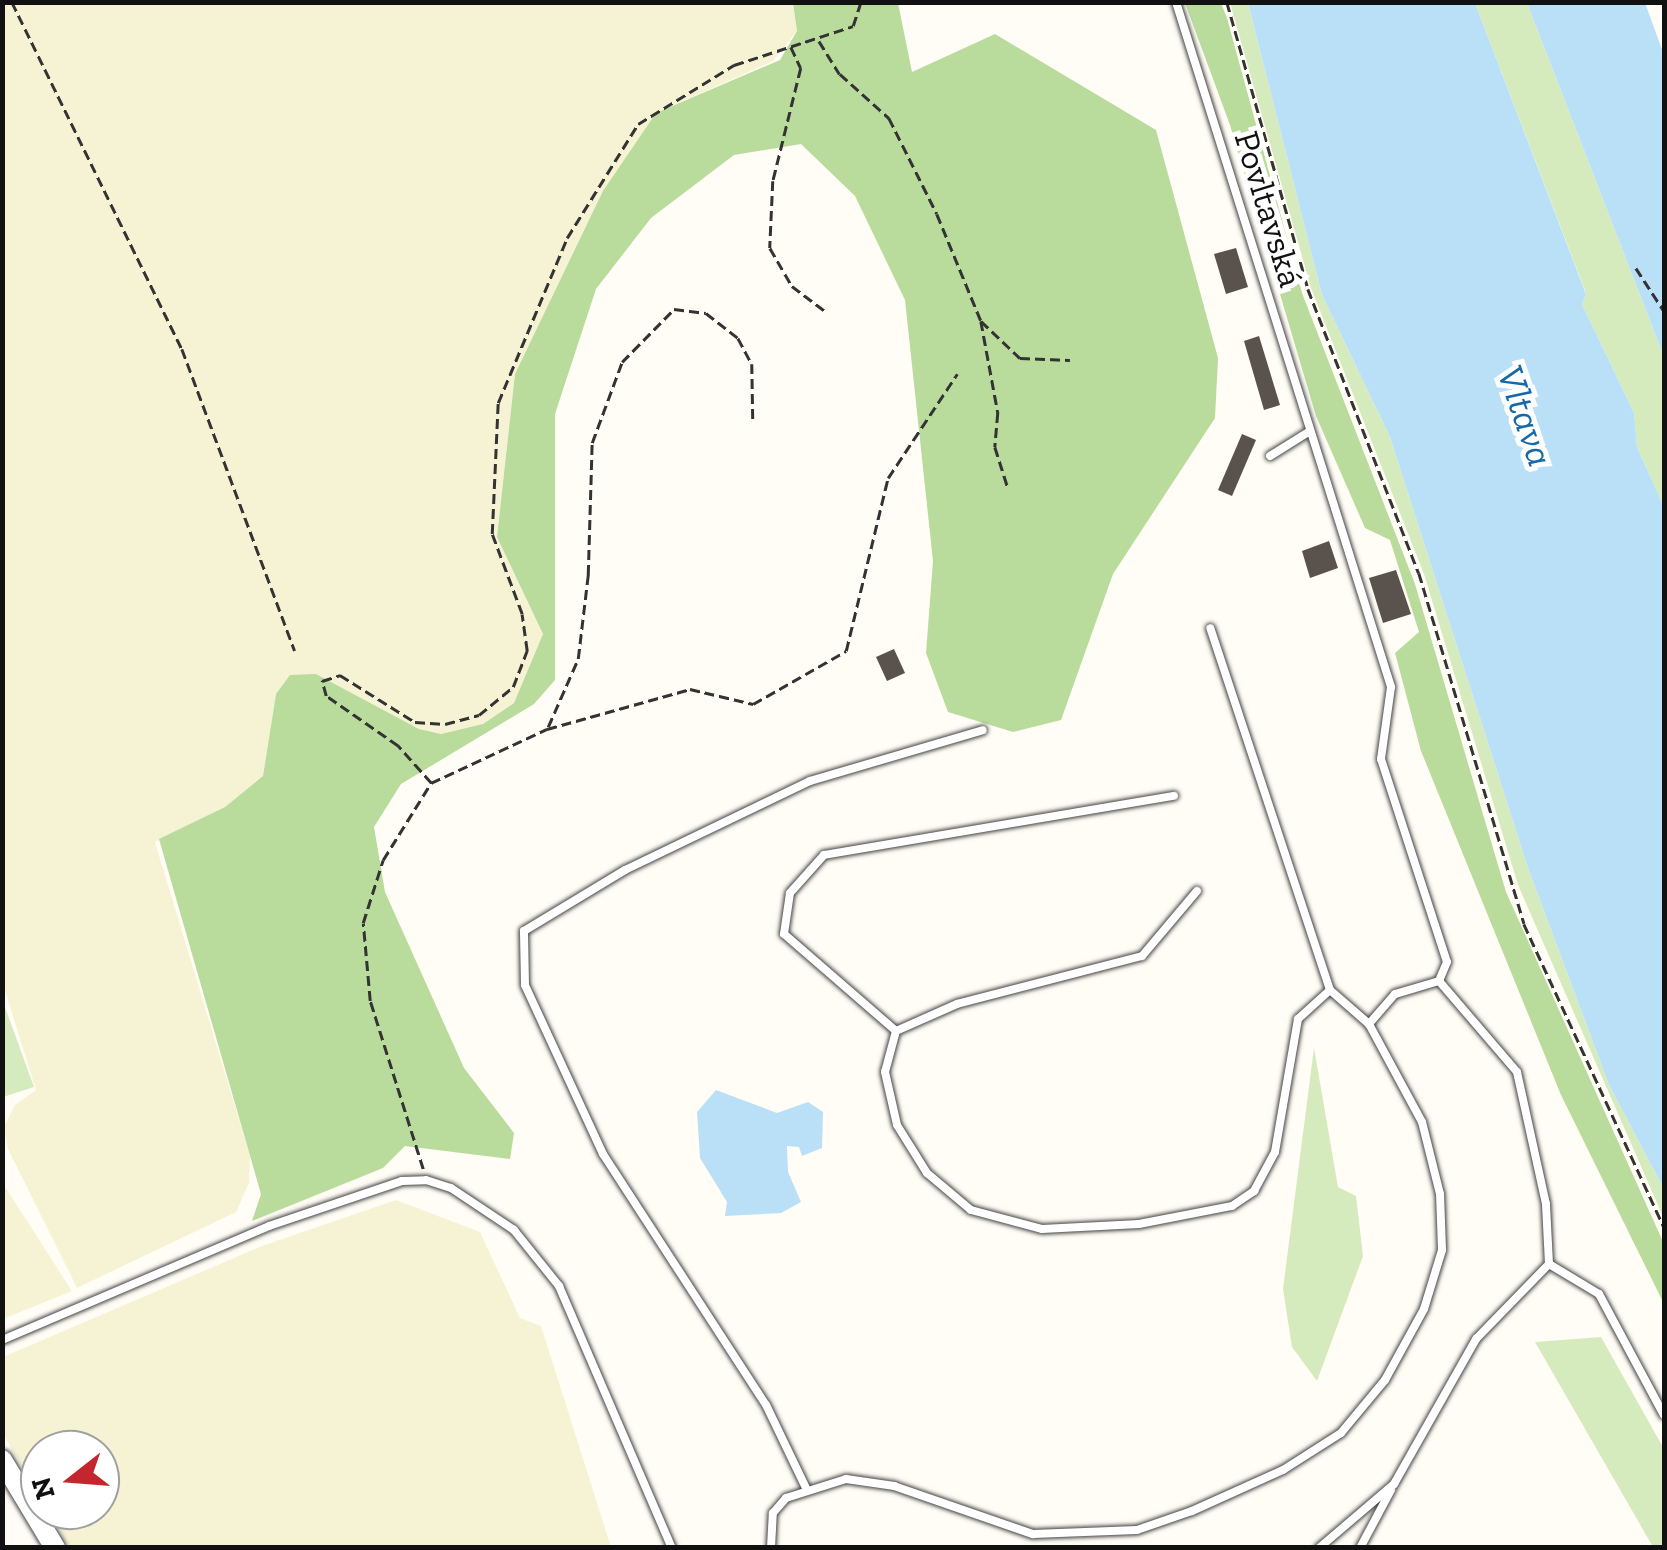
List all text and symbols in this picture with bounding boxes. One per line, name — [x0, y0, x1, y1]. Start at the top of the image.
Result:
street label: Povltavská — [1225, 126, 1313, 292]
water label: Vltava — [1487, 360, 1563, 472]
north arrow — [20, 1430, 120, 1530]
text: N — [24, 1473, 62, 1503]

